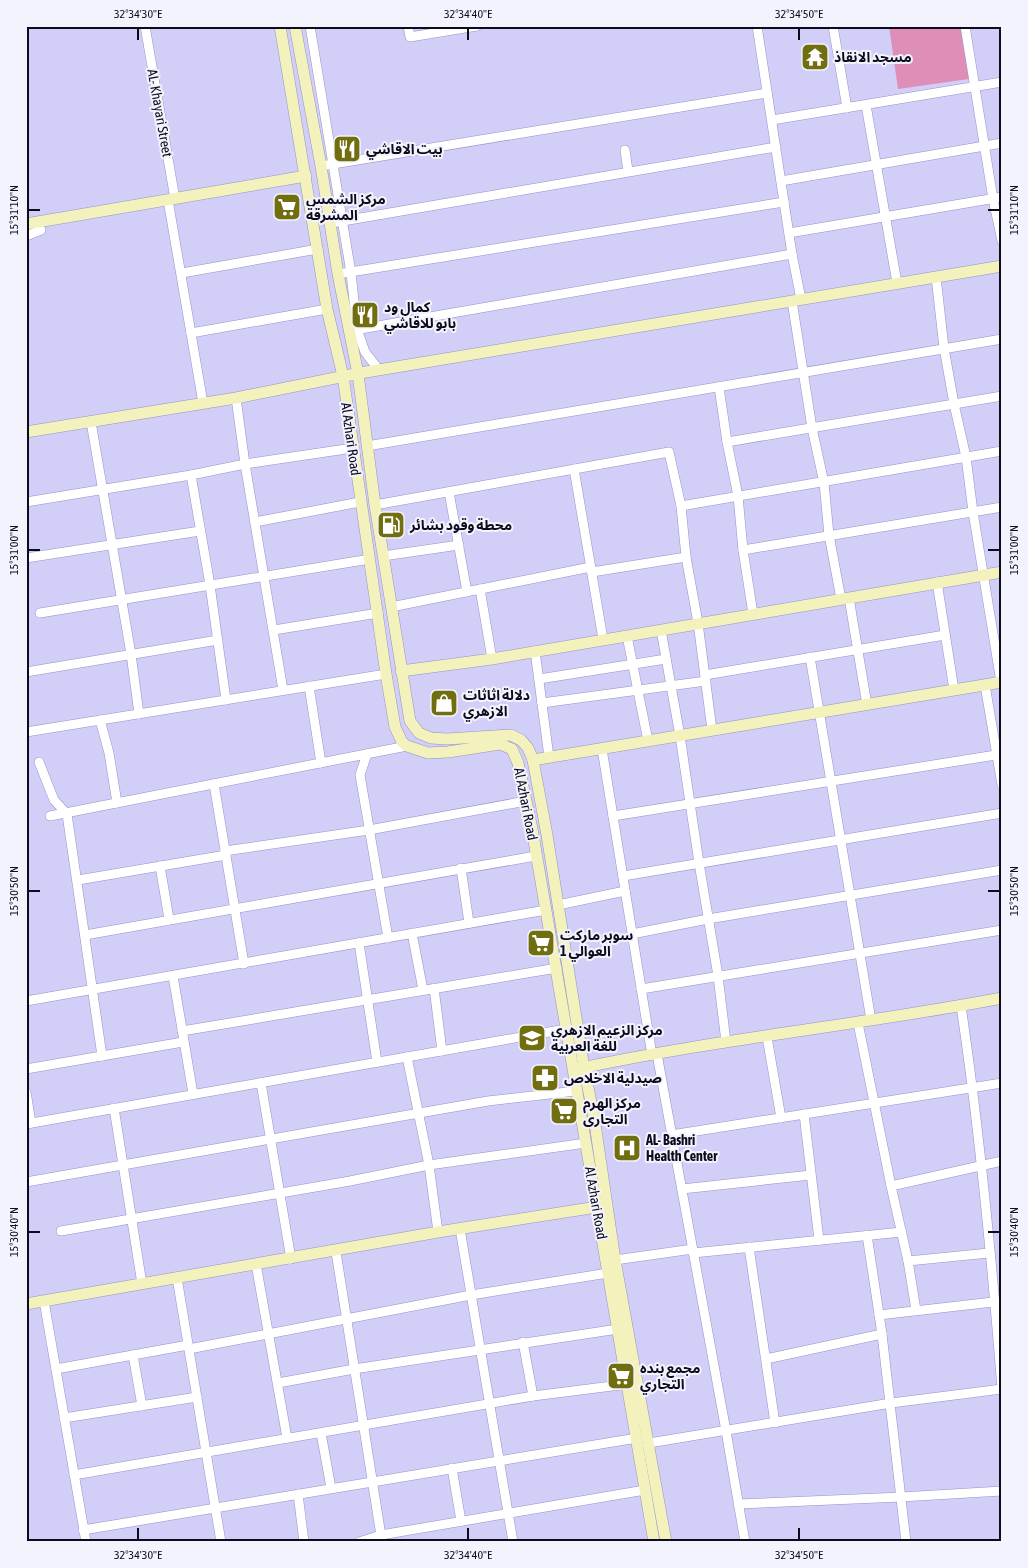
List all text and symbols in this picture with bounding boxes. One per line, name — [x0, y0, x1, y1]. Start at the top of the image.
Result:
text: 32°34'30"E — [114, 7, 162, 21]
text: 32°34'40"E — [444, 7, 492, 21]
text: 32°34'50"E — [775, 7, 823, 21]
temple icon: مسجد الانقاذ — [800, 42, 830, 72]
place label: مسجد الانقاذ — [834, 49, 912, 65]
street label: AL- Khayari Street — [144, 68, 176, 158]
restaurant icon: بيت الاقاشي — [332, 134, 362, 164]
place label: بيت الاقاشي — [366, 141, 443, 160]
text: 15°31'10"N — [7, 185, 21, 235]
text: 15°31'10"N — [1007, 185, 1021, 235]
place label: مركز الشمس المشرقة — [306, 191, 386, 224]
supermarket icon: مركز الشمس المشرقة — [272, 192, 302, 222]
place label: كمال ود بابو للاقاشي — [384, 299, 456, 334]
restaurant icon: كمال ود بابو للاقاشي — [350, 300, 380, 330]
street label: Al Azhari Road — [338, 401, 364, 477]
fuel station icon: محطة وقود بشائر — [376, 510, 406, 540]
place label: محطة وقود بشائر — [409, 517, 512, 534]
text: 15°31'00"N — [7, 525, 21, 575]
text: 15°31'00"N — [1007, 525, 1021, 575]
place label: دلالة اثاثات الازهري — [463, 687, 530, 722]
shop icon: دلالة اثاثات الازهري — [429, 688, 459, 718]
street label: Al Azhari Road — [511, 766, 541, 842]
text: 15°30'50"N — [7, 866, 21, 916]
text: 15°30'50"N — [1007, 866, 1021, 916]
place label: سوبر ماركت العوالي 1 — [560, 927, 633, 962]
supermarket icon: سوبر ماركت العوالي 1 — [526, 928, 556, 958]
place label: مركز الزعيم الازهري للغة العربية — [551, 1022, 663, 1055]
school or university icon: مركز الزعيم الازهري للغة العربية — [517, 1023, 547, 1053]
pharmacy icon: صيدلية الاخلاص — [530, 1063, 560, 1093]
place label: صيدلية الاخلاص — [564, 1070, 662, 1086]
place label: مركز الهرم التجارى — [583, 1095, 641, 1128]
supermarket icon: مركز الهرم التجارى — [549, 1096, 579, 1126]
place label: AL- Bashri Health Center — [645, 1132, 718, 1164]
hospital icon: AL- Bashri Health Center — [612, 1133, 642, 1163]
street label: Al Azhari Road — [582, 1165, 610, 1241]
text: 15°30'40"N — [7, 1207, 21, 1257]
text: 15°30'40"N — [1007, 1207, 1021, 1257]
place label: مجمع بنده التجاري — [640, 1360, 700, 1395]
supermarket icon: مجمع بنده التجاري — [606, 1361, 636, 1391]
text: 32°34'30"E — [114, 1548, 162, 1562]
text: 32°34'40"E — [444, 1548, 492, 1562]
text: 32°34'50"E — [775, 1548, 823, 1562]

